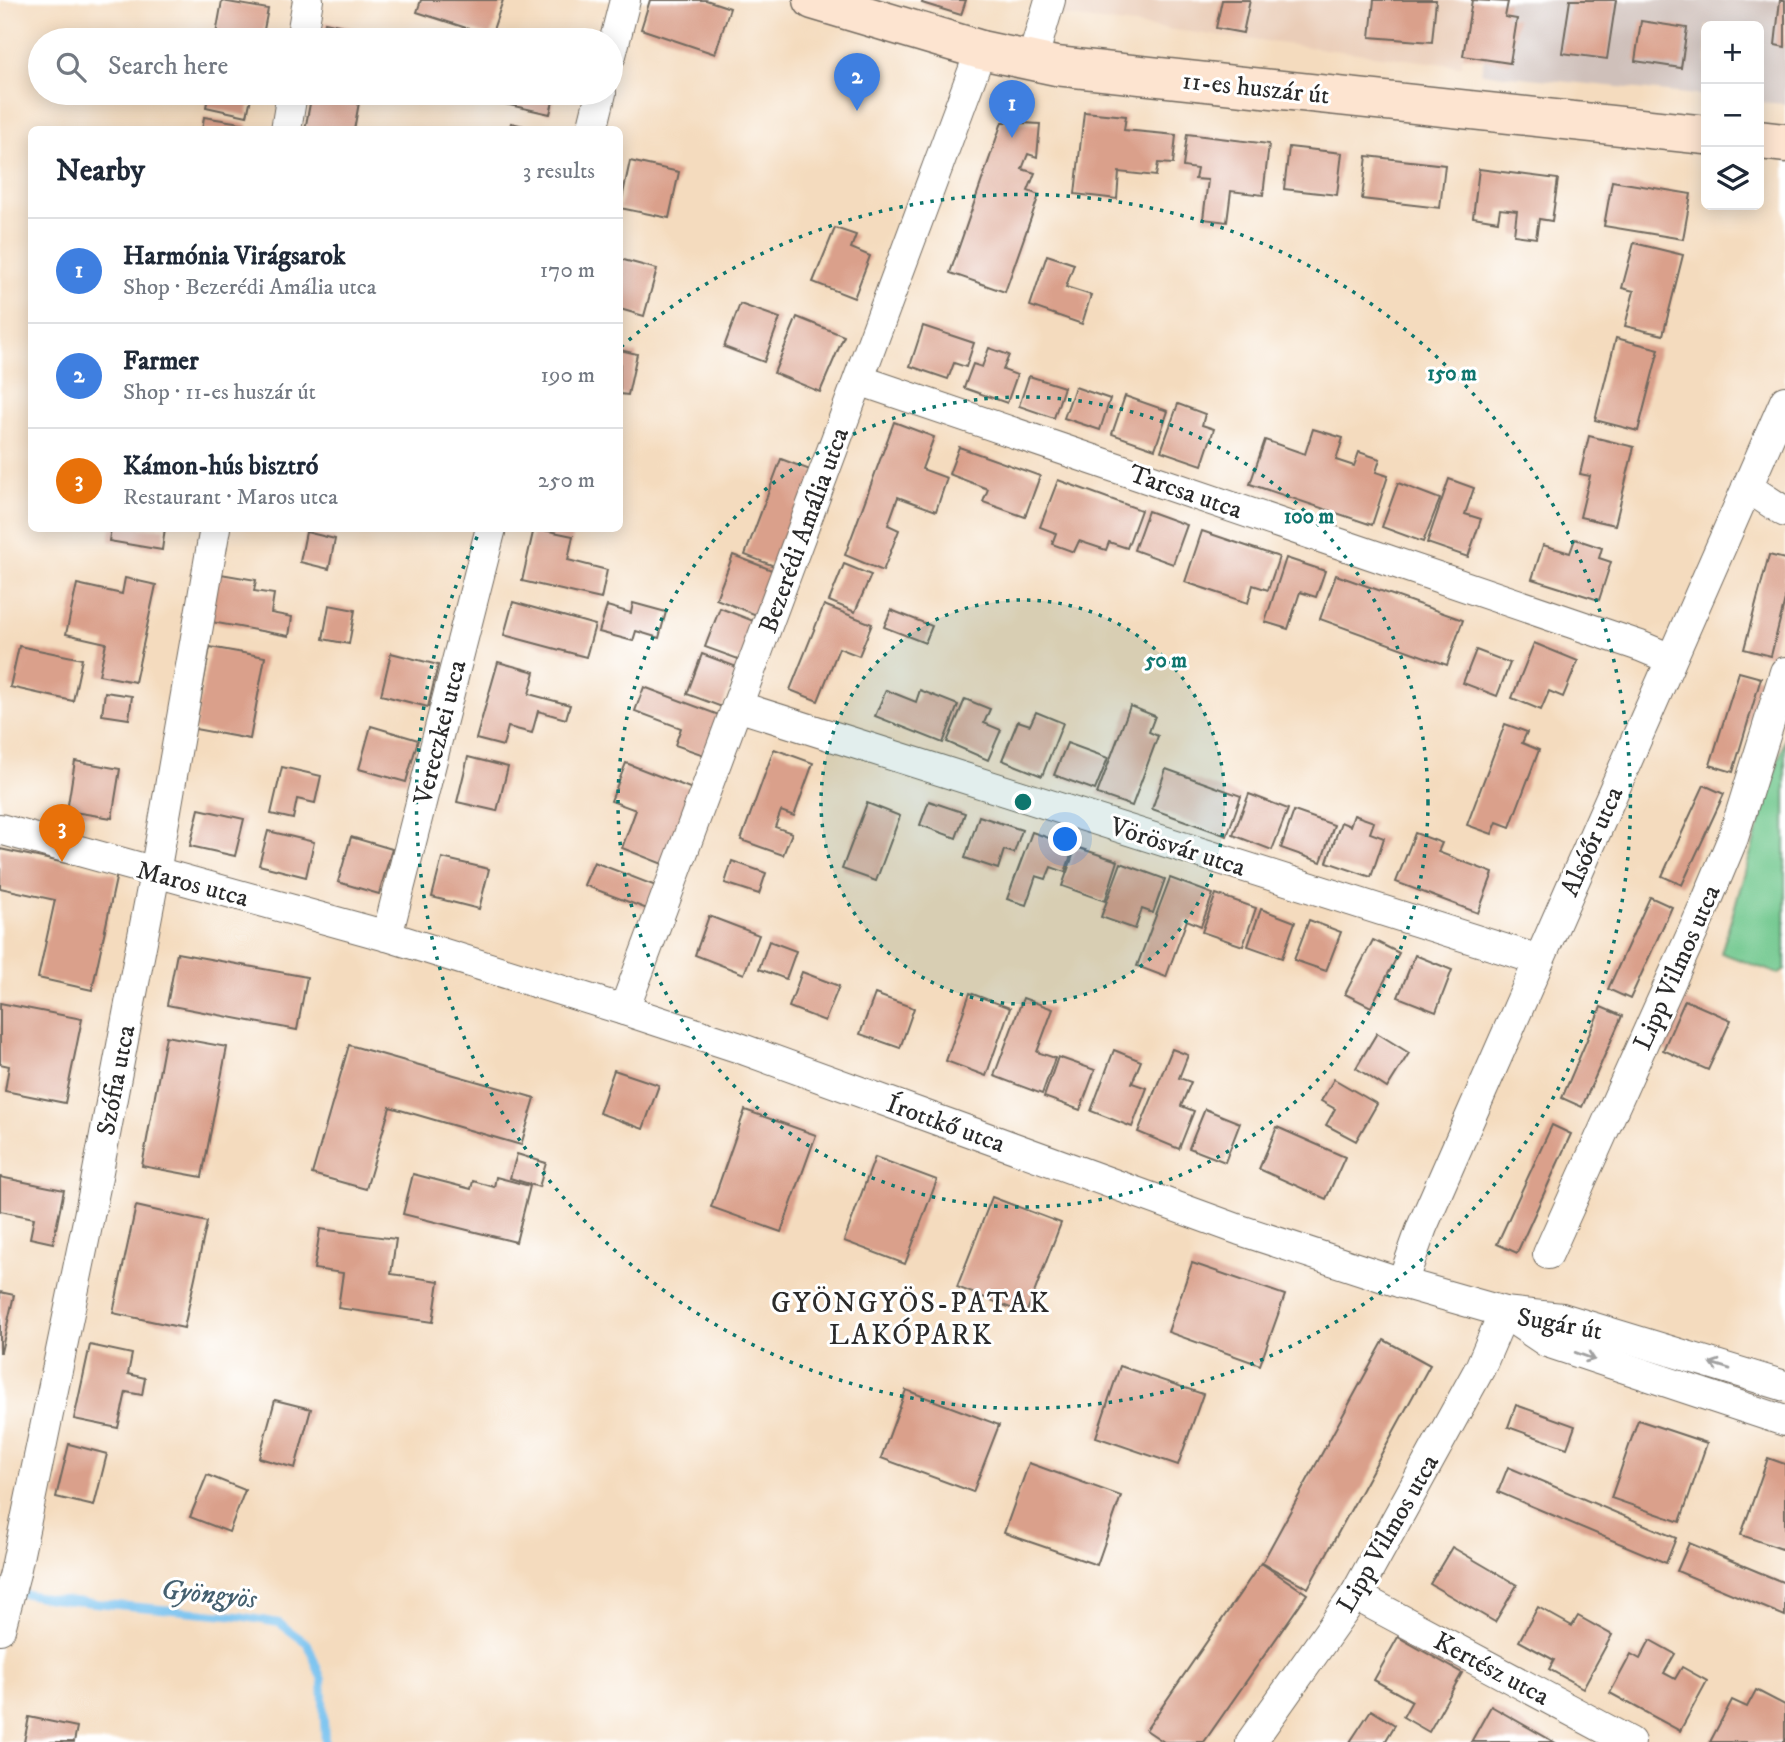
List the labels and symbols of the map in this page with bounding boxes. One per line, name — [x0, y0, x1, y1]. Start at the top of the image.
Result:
pin: 2 — [834, 53, 880, 111]
street label: 11-es huszár út — [1181, 64, 1331, 113]
pin: 1 — [989, 80, 1035, 138]
text: 150 m — [1427, 361, 1477, 387]
street label: Bezerédi Amália utca — [752, 423, 857, 638]
street label: Tarcsa utca — [1125, 458, 1246, 527]
text: 100 m — [1284, 504, 1334, 530]
text: 50 m — [1144, 648, 1187, 674]
street label: Vereczkei utca — [406, 657, 474, 809]
street label: Alsóőr utca — [1554, 782, 1631, 902]
centre of rings — [1011, 790, 1035, 814]
pin: 3 — [39, 804, 85, 862]
street label: Vörösvár utca — [1105, 810, 1249, 885]
your location — [1048, 822, 1082, 856]
street label: Maros utca — [133, 854, 252, 915]
street label: Lipp Vilmos utca — [1626, 880, 1729, 1055]
street label: Szófia utca — [90, 1022, 143, 1138]
street label: Írottkő utca — [882, 1087, 1010, 1161]
district label: GYÖNGYÖS-PATAK LAKÓPARK — [771, 1286, 1051, 1353]
street label: Sugár út — [1515, 1301, 1605, 1348]
one-way arrow — [1573, 1351, 1595, 1363]
one-way arrow — [1709, 1358, 1731, 1371]
street label: Lipp Vilmos utca — [1330, 1449, 1447, 1619]
water label: Gyöngyös — [159, 1572, 259, 1617]
street label: Kertész utca — [1428, 1625, 1555, 1714]

